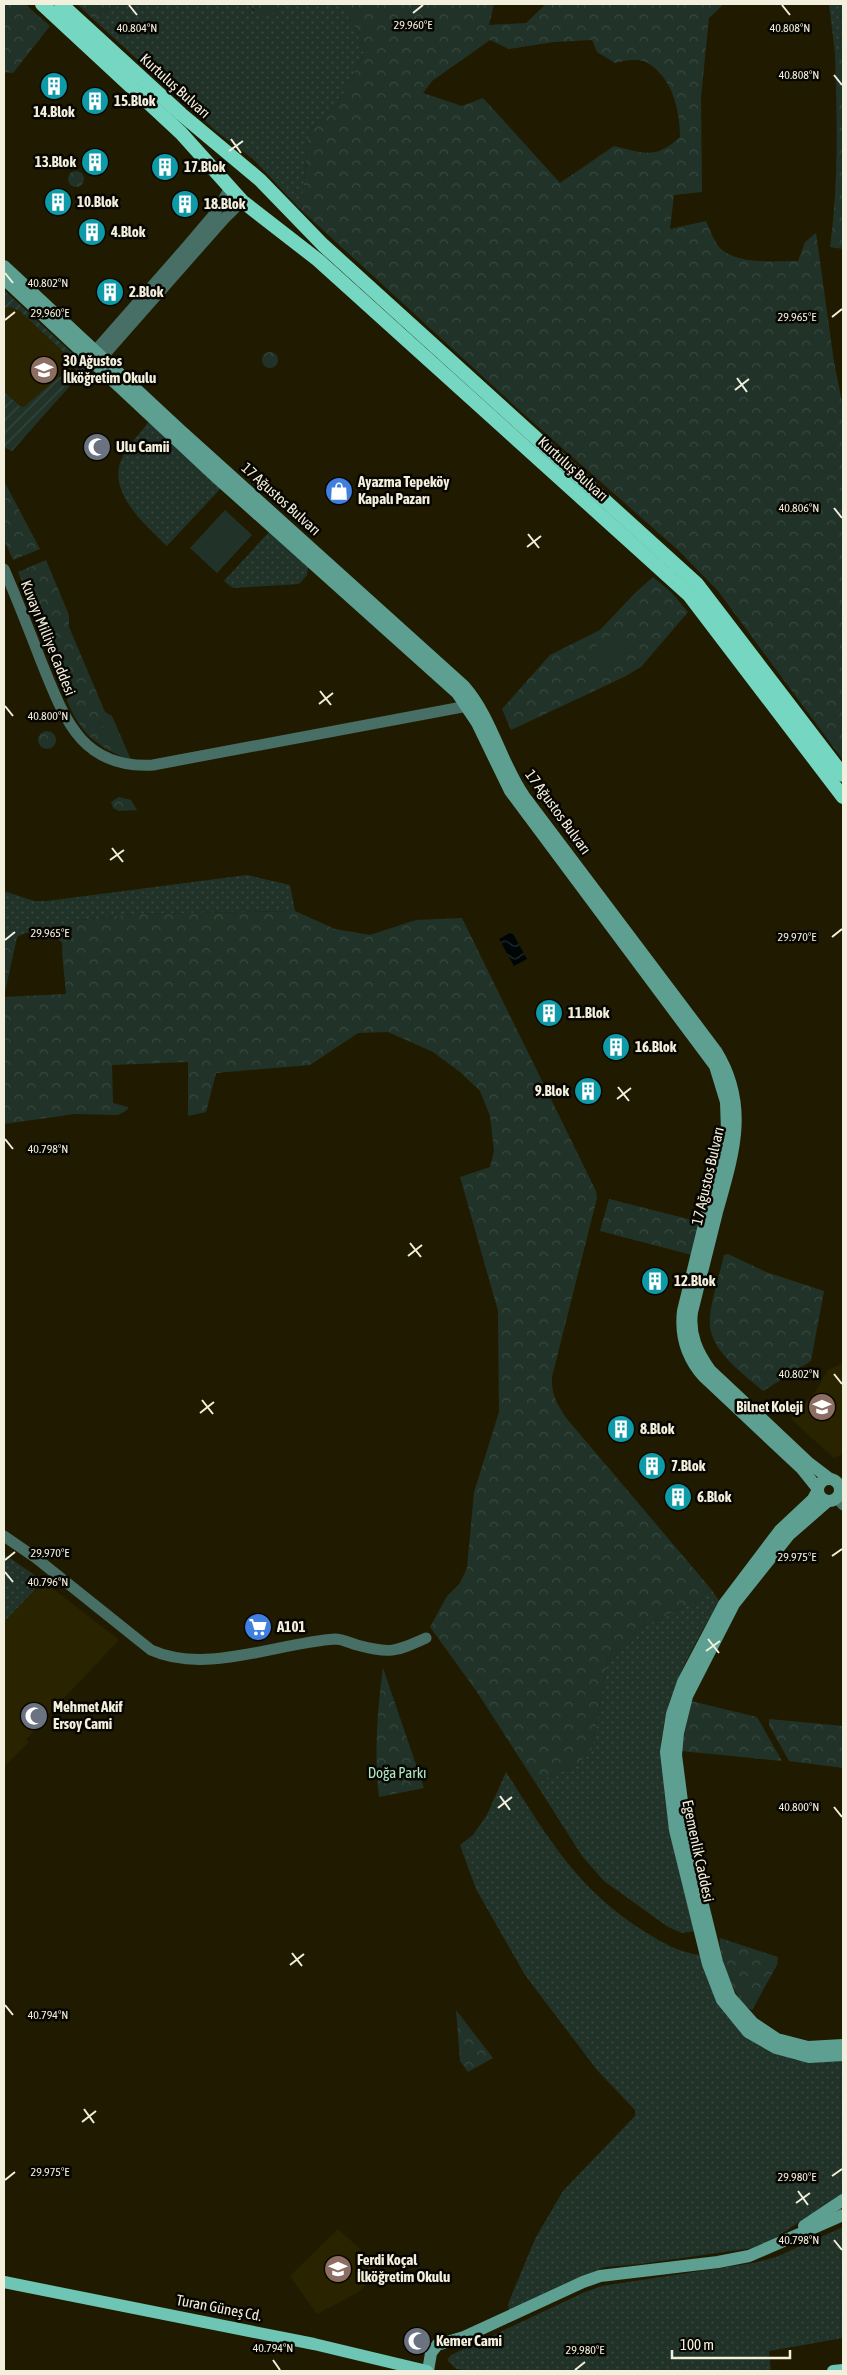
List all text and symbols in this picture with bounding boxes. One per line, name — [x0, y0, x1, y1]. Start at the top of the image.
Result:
text: 29.960°E — [394, 18, 432, 32]
text: 40.804°N — [117, 21, 157, 35]
text: 40.808°N — [770, 21, 810, 35]
street label: Kurtuluş Bulvarı — [137, 50, 214, 121]
text: 40.808°N — [779, 68, 819, 82]
building icon: 14.Blok — [39, 71, 69, 101]
building icon: 15.Blok — [80, 86, 110, 116]
place label: 15.Blok — [114, 92, 156, 109]
place label: 14.Blok — [33, 103, 75, 120]
building icon: 13.Blok — [80, 147, 110, 177]
building icon: 17.Blok — [150, 152, 180, 182]
place label: 13.Blok — [35, 153, 76, 170]
place label: 17.Blok — [184, 158, 226, 175]
building icon: 10.Blok — [43, 187, 73, 217]
building icon: 18.Blok — [170, 189, 200, 219]
place label: 10.Blok — [77, 193, 119, 210]
place label: 18.Blok — [204, 195, 246, 212]
building icon: 4.Blok — [77, 217, 107, 247]
place label: 4.Blok — [110, 223, 146, 240]
text: 40.802°N — [28, 276, 68, 290]
building icon: 2.Blok — [95, 277, 125, 307]
place label: 2.Blok — [129, 283, 164, 300]
text: 29.960°E — [31, 306, 69, 320]
text: 29.965°E — [778, 310, 816, 324]
place label: 30 Ağustos İlköğretim Okulu — [63, 352, 156, 386]
school or university icon: 30 Ağustos İlköğretim Okulu — [29, 355, 59, 385]
mosque icon: Ulu Camii — [82, 432, 112, 462]
street label: Kurtuluş Bulvarı — [535, 433, 612, 504]
place label: Ulu Camii — [116, 438, 170, 455]
street label: 17 Ağustos Bulvarı — [238, 459, 324, 538]
place label: Ayazma Tepeköy Kapalı Pazarı — [357, 473, 450, 507]
shop icon: Ayazma Tepeköy Kapalı Pazarı — [324, 476, 354, 506]
text: 40.806°N — [779, 501, 819, 515]
street label: Kuvayı Milliye Caddesi — [18, 578, 79, 698]
text: 40.800°N — [28, 709, 68, 723]
street label: 17 Ağustos Bulvarı — [522, 766, 595, 857]
text: 29.965°E — [31, 926, 69, 940]
text: 29.970°E — [778, 930, 816, 944]
building icon: 11.Blok — [534, 998, 564, 1028]
place label: 11.Blok — [568, 1004, 610, 1021]
building icon: 16.Blok — [601, 1032, 631, 1062]
place label: 16.Blok — [635, 1038, 677, 1055]
building icon: 9.Blok — [573, 1076, 603, 1106]
place label: 9.Blok — [535, 1082, 569, 1099]
street label: 17 Ağustos Bulvarı — [688, 1125, 727, 1227]
text: 40.798°N — [28, 1142, 68, 1156]
building icon: 12.Blok — [640, 1266, 670, 1296]
place label: 12.Blok — [674, 1272, 716, 1289]
text: 40.802°N — [779, 1367, 819, 1381]
school or university icon: Bilnet Koleji — [807, 1392, 837, 1422]
place label: Bilnet Koleji — [736, 1398, 803, 1415]
building icon: 8.Blok — [606, 1414, 636, 1444]
place label: 8.Blok — [640, 1420, 675, 1437]
building icon: 7.Blok — [637, 1451, 667, 1481]
place label: 7.Blok — [671, 1457, 706, 1474]
building icon: 6.Blok — [663, 1482, 693, 1512]
place label: 6.Blok — [697, 1488, 732, 1505]
text: 29.970°E — [31, 1546, 69, 1560]
text: 29.975°E — [778, 1550, 816, 1564]
text: 40.796°N — [28, 1575, 68, 1589]
supermarket icon: A101 — [243, 1612, 273, 1642]
place label: A101 — [276, 1618, 306, 1635]
place label: Mehmet Akif Ersoy Cami — [53, 1698, 123, 1732]
mosque icon: Mehmet Akif Ersoy Cami — [19, 1701, 49, 1731]
park label: Doğa Parkı — [368, 1764, 426, 1781]
street label: Egemenlik Caddesi — [679, 1798, 718, 1903]
text: 40.800°N — [779, 1800, 819, 1814]
text: 40.794°N — [28, 2008, 68, 2022]
text: 29.975°E — [31, 2165, 69, 2179]
text: 29.980°E — [778, 2170, 816, 2184]
text: 40.798°N — [779, 2233, 819, 2247]
place label: Ferdi Koçal İlköğretim Okulu — [357, 2251, 450, 2285]
school or university icon: Ferdi Koçal İlköğretim Okulu — [323, 2254, 353, 2284]
street label: Turan Güneş Cd. — [175, 2291, 264, 2324]
mosque icon: Kemer Cami — [402, 2326, 432, 2356]
scale bar — [672, 2328, 790, 2360]
place label: Kemer Cami — [436, 2332, 502, 2349]
text: 100 m — [680, 2336, 714, 2353]
text: 40.794°N — [253, 2341, 293, 2355]
text: 29.980°E — [566, 2343, 604, 2357]

